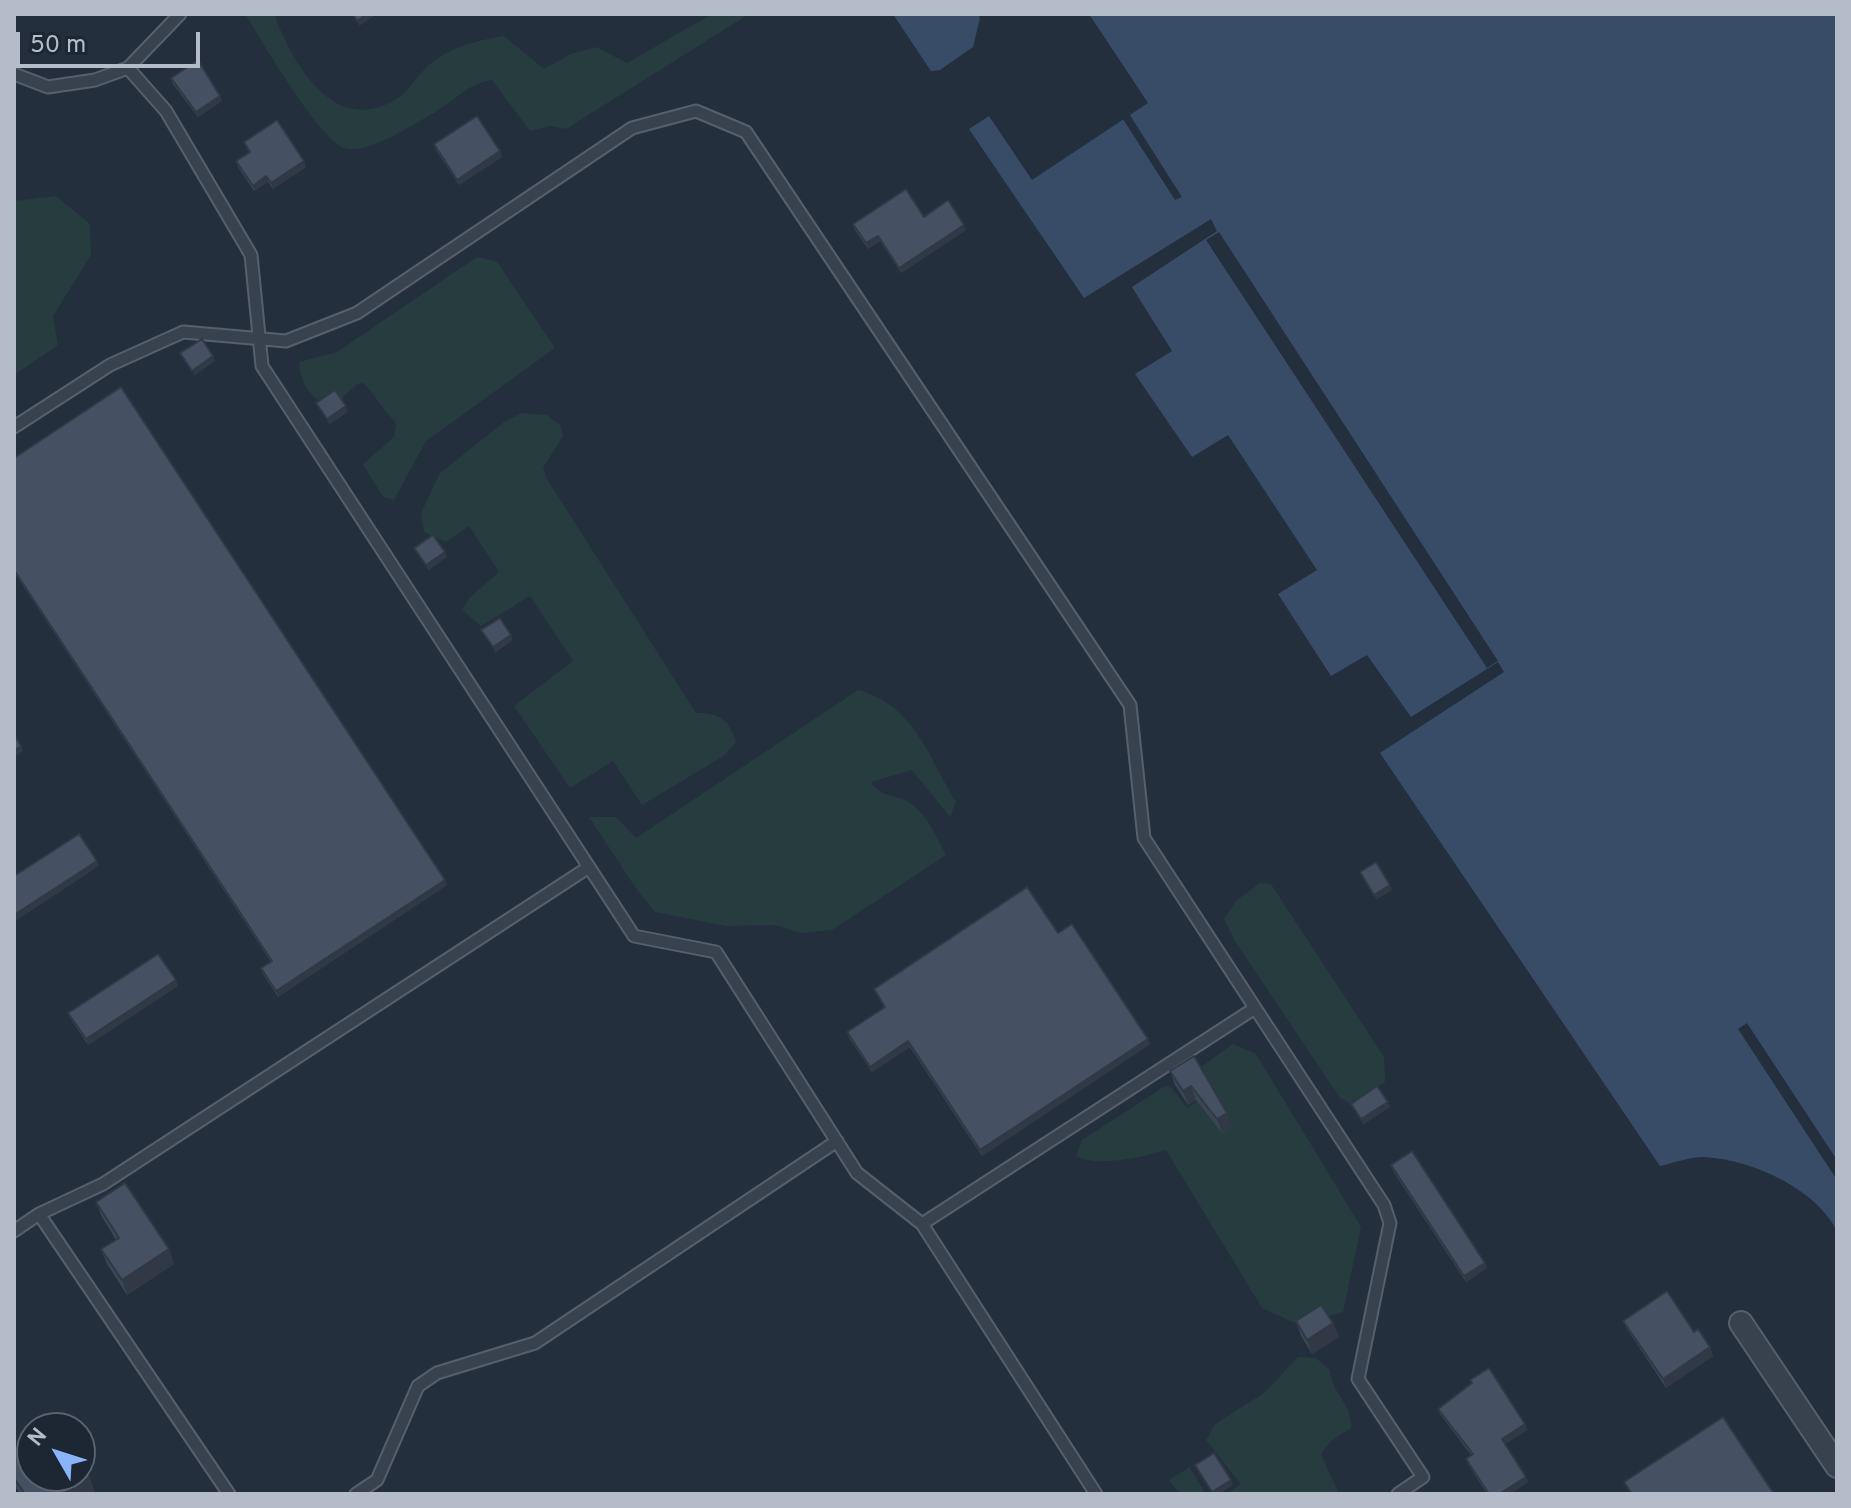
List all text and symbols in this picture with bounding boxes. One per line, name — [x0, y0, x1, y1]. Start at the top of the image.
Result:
scale bar — [20, 16, 204, 66]
text: 50 m — [30, 31, 86, 61]
north arrow — [16, 1412, 96, 1492]
text: N — [23, 1423, 54, 1452]

